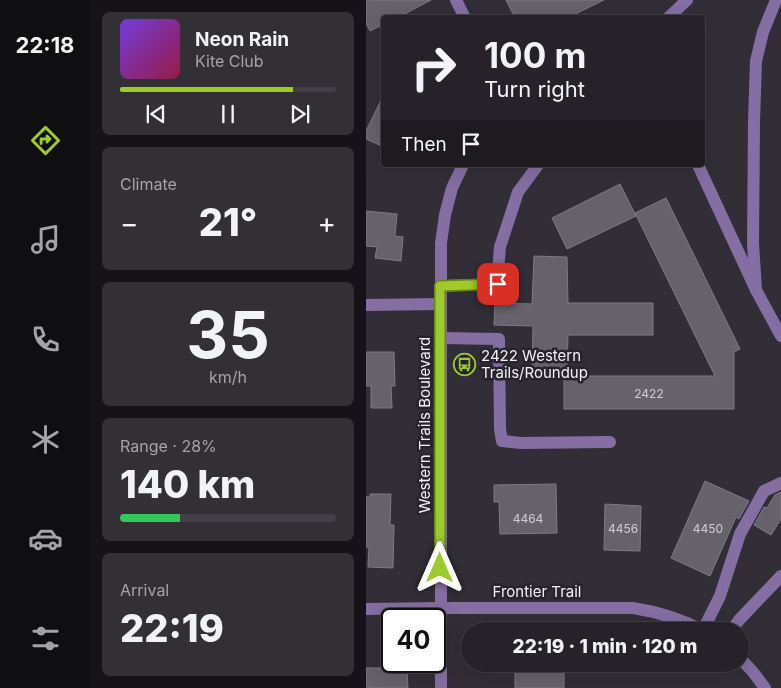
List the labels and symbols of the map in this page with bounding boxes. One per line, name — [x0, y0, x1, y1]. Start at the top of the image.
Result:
pin — [477, 263, 519, 305]
street label: Western Trails Boulevard — [415, 337, 434, 513]
place label: 2422 Western Trails/Roundup — [481, 346, 588, 382]
bus stop icon: 2422 Western Trails/Roundup — [453, 352, 477, 376]
house number: 2422 — [634, 386, 664, 401]
house number: 4464 — [513, 511, 544, 526]
house number: 4456 — [608, 521, 638, 536]
house number: 4450 — [693, 521, 723, 536]
position arrow — [413, 541, 465, 593]
street label: Frontier Trail — [493, 582, 582, 601]
speed limit sign: 40 — [381, 608, 446, 673]

